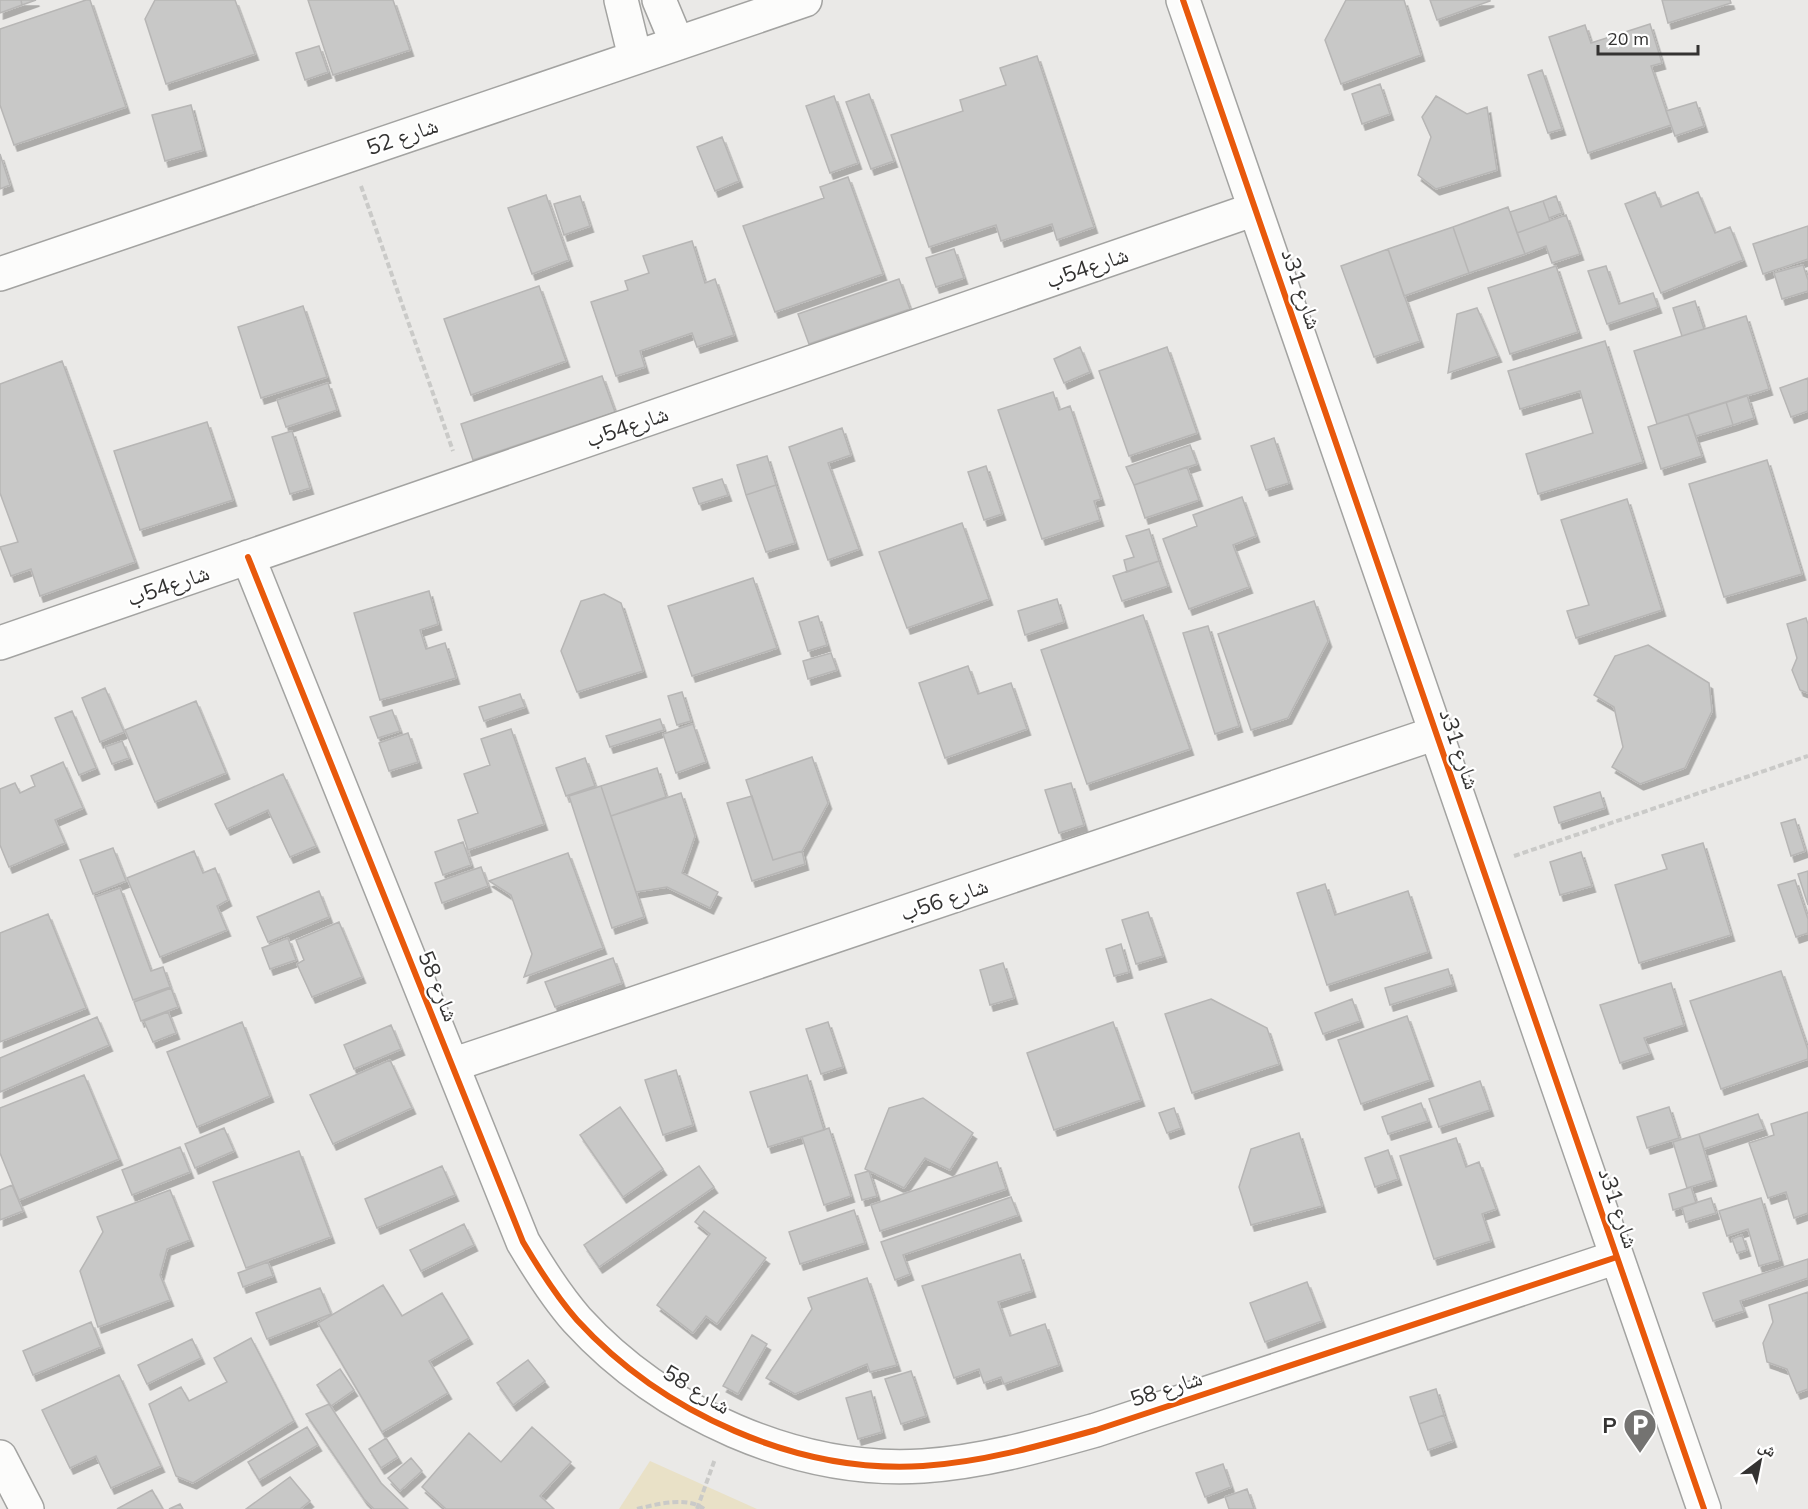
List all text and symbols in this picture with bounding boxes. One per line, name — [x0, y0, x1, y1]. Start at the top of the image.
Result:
scale bar — [1598, 18, 1698, 56]
text: 20 m — [1607, 27, 1649, 50]
street label: شارع 52 — [362, 111, 442, 161]
street label: شارع54ب — [1042, 240, 1132, 294]
street label: شارع 31د — [1275, 245, 1329, 333]
street label: شارع54ب — [582, 399, 672, 453]
street label: شارع54ب — [123, 558, 213, 612]
street label: شارع 31د — [1433, 705, 1487, 793]
street label: شارع 56ب — [896, 871, 992, 927]
street label: شارع 58 — [412, 946, 466, 1026]
street label: شارع 31د — [1592, 1164, 1646, 1252]
street label: شارع 58 — [658, 1358, 736, 1420]
street label: شارع 58 — [1126, 1363, 1206, 1413]
parking icon: P — [1622, 1407, 1658, 1454]
place label: P — [1602, 1411, 1617, 1439]
north arrow — [1730, 1431, 1790, 1491]
text: ش — [1755, 1435, 1780, 1461]

